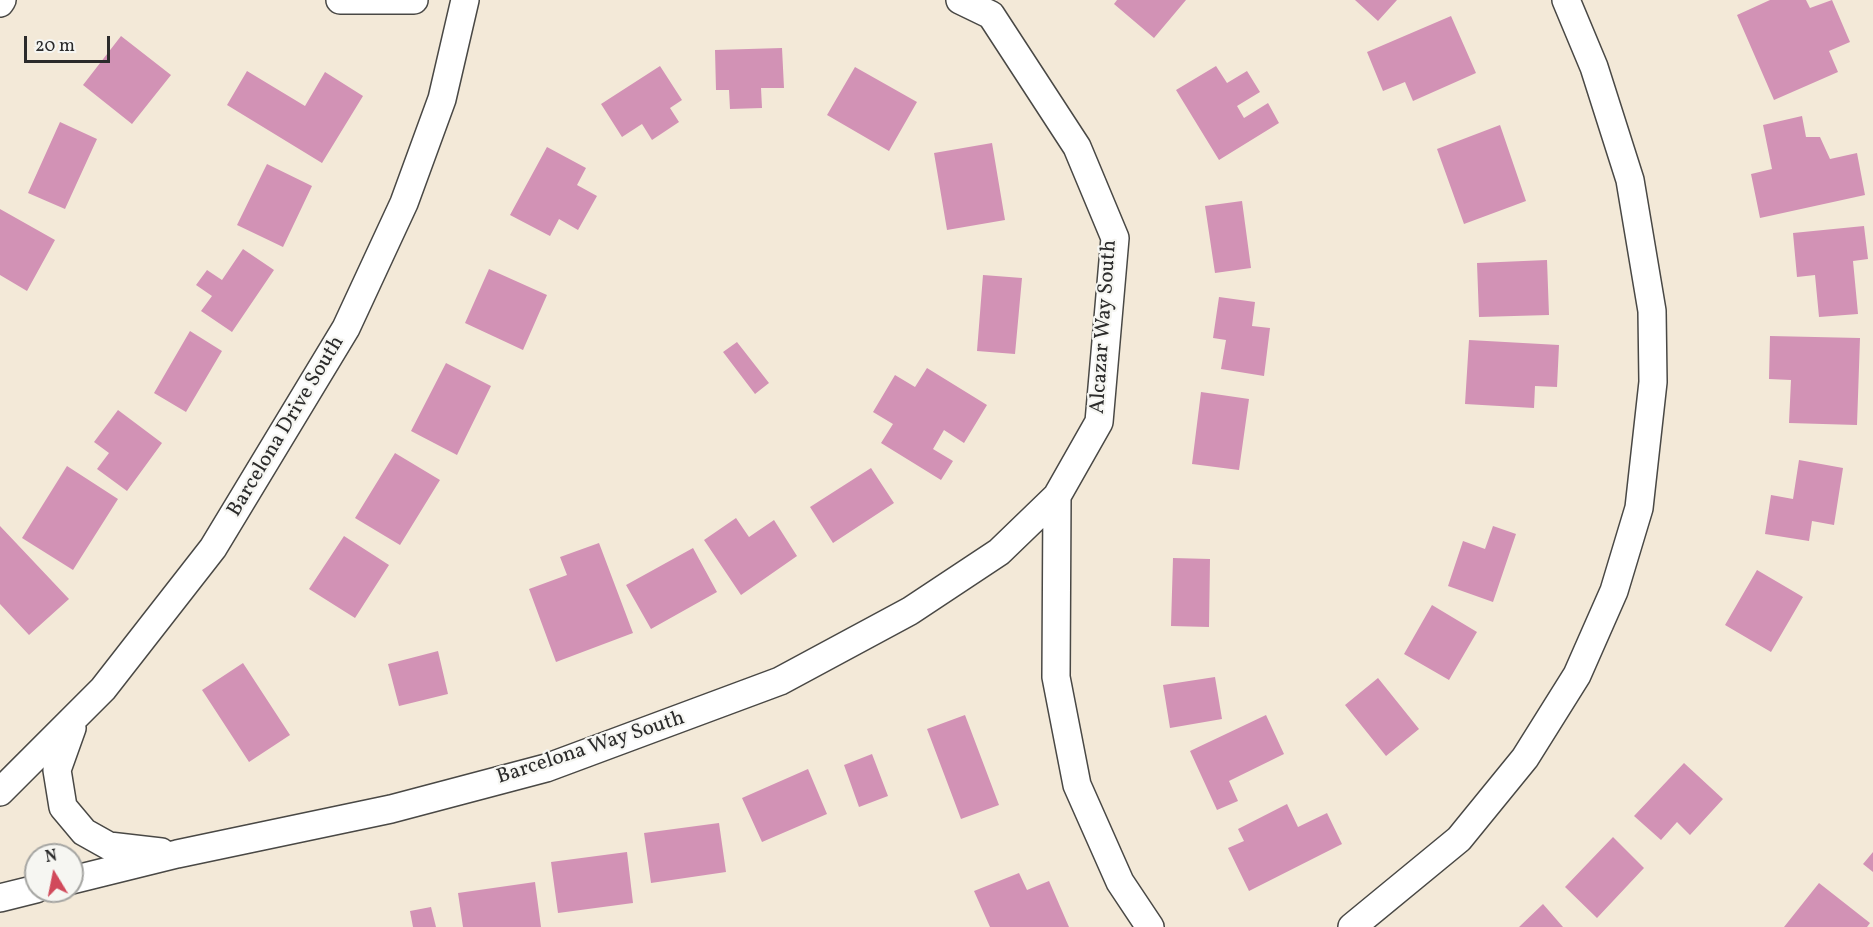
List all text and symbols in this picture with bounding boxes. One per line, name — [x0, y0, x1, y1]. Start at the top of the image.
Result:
scale bar — [27, 24, 112, 62]
text: 20 m — [35, 34, 75, 59]
street label: Alcazar Way South — [1086, 239, 1124, 415]
street label: Barcelona Drive South — [223, 332, 351, 522]
street label: Barcelona Way South — [494, 707, 688, 791]
north arrow — [24, 843, 84, 903]
text: N — [44, 845, 59, 869]

